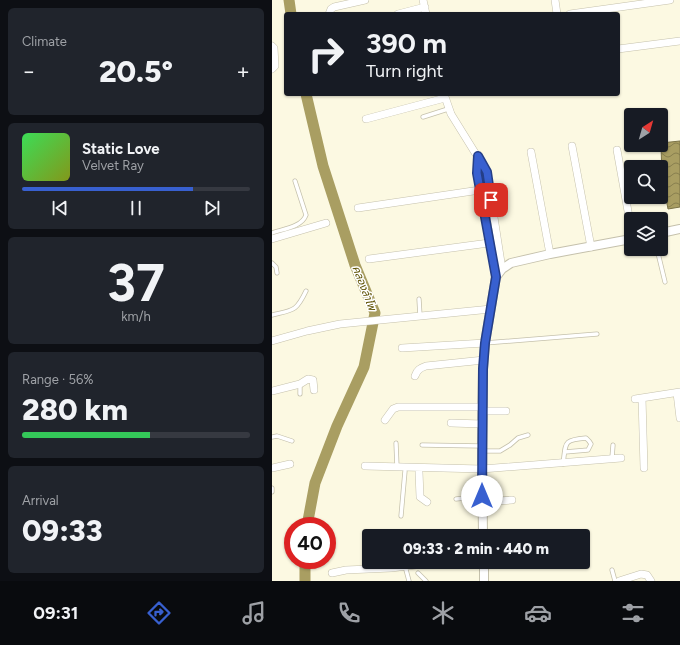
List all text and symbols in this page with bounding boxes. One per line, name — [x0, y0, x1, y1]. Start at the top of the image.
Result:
text: 390 m — [366, 26, 447, 60]
icon: right — [300, 28, 352, 80]
text: Climate — [22, 34, 67, 49]
text: 20.5° — [99, 53, 173, 90]
text: − — [22, 58, 36, 85]
text: + — [236, 58, 250, 85]
text: Turn right — [366, 60, 443, 82]
north arrow — [624, 108, 668, 152]
map controls — [624, 108, 668, 256]
text: Static Love — [82, 140, 160, 158]
text: Velvet Ray — [82, 158, 144, 173]
button: search — [624, 160, 668, 204]
pin — [474, 183, 508, 217]
icon: arrive — [480, 189, 502, 211]
icon: previous — [49, 197, 71, 219]
icon: pause — [125, 197, 147, 219]
icon: next — [201, 197, 223, 219]
button: layers — [624, 212, 668, 256]
text: 37 — [107, 252, 165, 314]
water label: คลองลำโพ — [350, 264, 379, 313]
text: km/h — [121, 309, 151, 324]
text: Range · 56% — [22, 372, 94, 387]
text: 280 km — [22, 391, 128, 428]
position arrow — [461, 475, 503, 517]
text: Arrival — [22, 493, 59, 508]
text: 09:33 — [22, 512, 103, 549]
speed limit sign: 40 — [284, 517, 336, 569]
text: 09:33 · 2 min · 440 m — [403, 540, 549, 558]
icon: directions — [145, 599, 173, 627]
icon: music — [240, 599, 268, 627]
icon: phone — [335, 599, 363, 627]
icon: climate — [429, 599, 457, 627]
icon: car — [524, 599, 552, 627]
icon: filters — [619, 599, 647, 627]
text: 09:31 — [33, 602, 78, 624]

